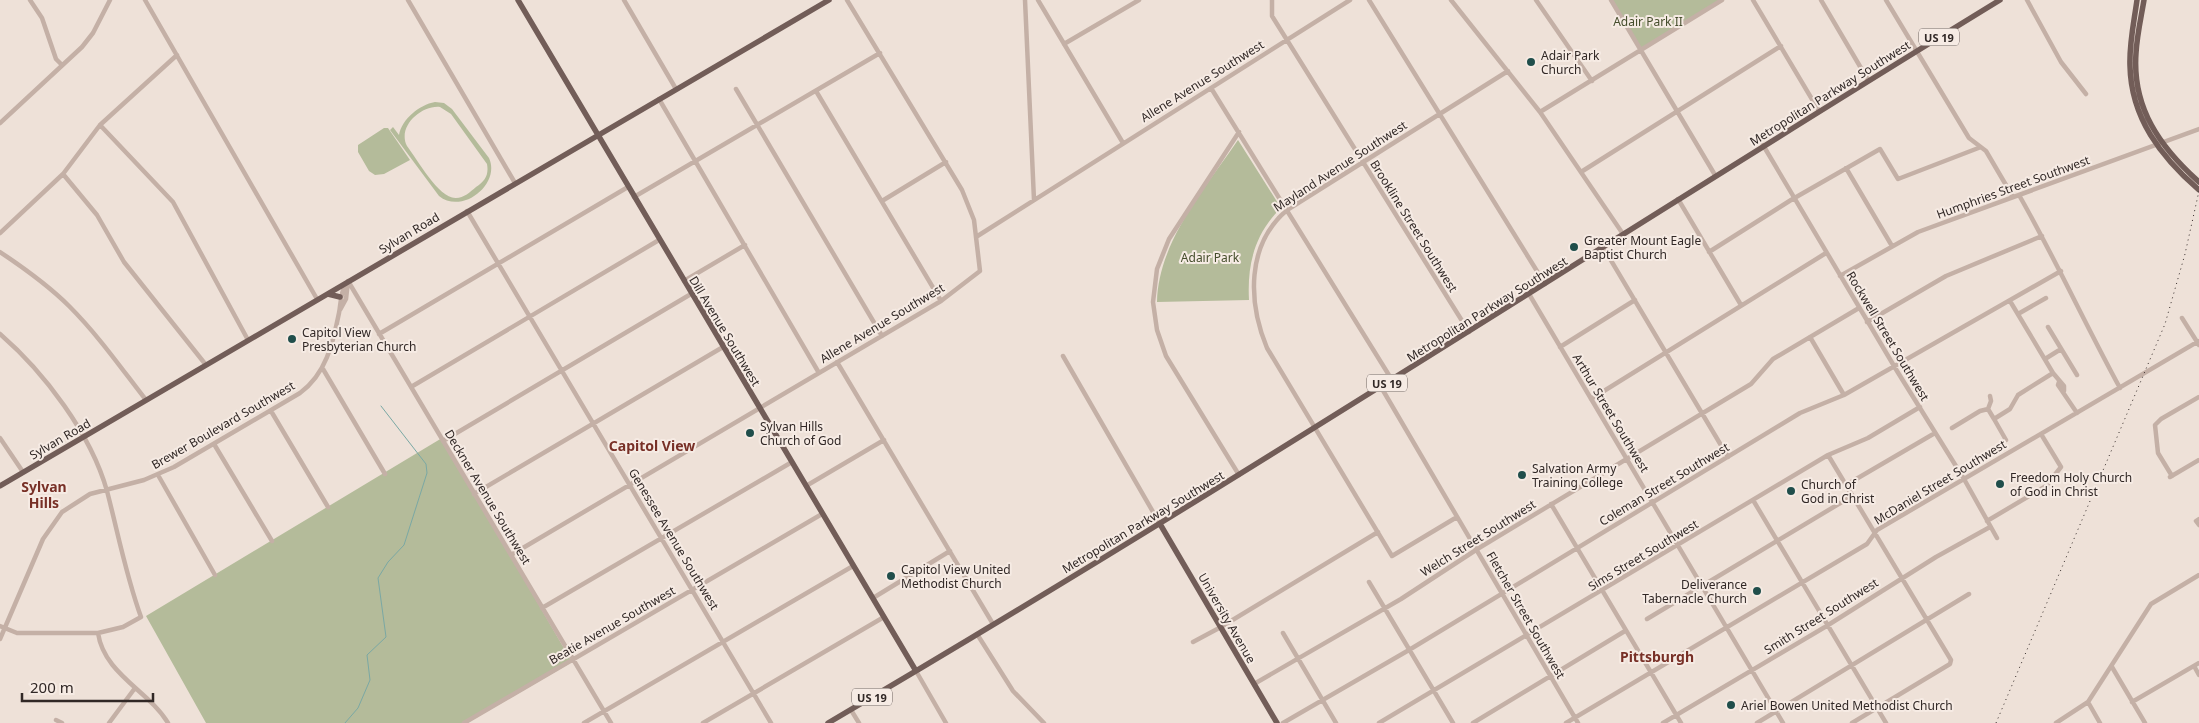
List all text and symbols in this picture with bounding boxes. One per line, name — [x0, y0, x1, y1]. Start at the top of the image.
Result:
park label: Adair Park II — [1613, 13, 1683, 30]
road number: US 19 — [1919, 28, 1959, 46]
street label: Allene Avenue Southwest — [1137, 36, 1267, 126]
street label: Metropolitan Parkway Southwest — [1746, 36, 1914, 150]
place label: Adair Park Church — [1541, 47, 1600, 78]
marker: Adair Park Church — [1525, 56, 1537, 68]
street label: Mayland Avenue Southwest — [1270, 116, 1411, 216]
street label: Humphries Street Southwest — [1934, 151, 2093, 223]
street label: Brookline Street Southwest — [1366, 157, 1462, 296]
street label: Sylvan Road — [375, 208, 443, 258]
place label: Greater Mount Eagle Baptist Church — [1584, 232, 1701, 263]
marker: Greater Mount Eagle Baptist Church — [1568, 241, 1580, 253]
park label: Adair Park — [1181, 249, 1240, 266]
street label: Metropolitan Parkway Southwest — [1403, 252, 1571, 366]
street label: Rockwell Street Southwest — [1843, 268, 1934, 405]
street label: Dill Avenue Southwest — [685, 273, 765, 390]
street label: Allene Avenue Southwest — [817, 279, 948, 367]
place label: Capitol View Presbyterian Church — [302, 324, 416, 355]
marker: Capitol View Presbyterian Church — [286, 333, 298, 345]
street label: Arthur Street Southwest — [1569, 350, 1654, 476]
road number: US 19 — [1367, 374, 1407, 392]
street label: Brewer Boulevard Southwest — [148, 377, 298, 473]
street label: Sylvan Road — [26, 415, 94, 463]
place label: Sylvan Hills Church of God — [760, 418, 841, 449]
street label: Deckner Avenue Southwest — [441, 426, 535, 568]
marker: Sylvan Hills Church of God — [744, 427, 756, 439]
street label: McDaniel Street Southwest — [1871, 435, 2010, 528]
district label: Capitol View — [609, 436, 695, 455]
street label: Coleman Street Southwest — [1596, 438, 1733, 530]
place label: Salvation Army Training College — [1532, 460, 1623, 491]
street label: Genessee Avenue Southwest — [625, 465, 723, 614]
street label: Metropolitan Parkway Southwest — [1059, 466, 1228, 577]
marker: Salvation Army Training College — [1516, 469, 1528, 481]
place label: Freedom Holy Church of God in Christ — [2010, 469, 2132, 500]
place label: Church of God in Christ — [1801, 476, 1875, 507]
district label: Sylvan Hills — [21, 477, 67, 512]
marker: Freedom Holy Church of God in Christ — [1994, 478, 2006, 490]
marker: Church of God in Christ — [1785, 485, 1797, 497]
street label: Welch Street Southwest — [1417, 495, 1539, 580]
street label: Sims Street Southwest — [1585, 515, 1702, 595]
street label: Fletcher Street Southwest — [1483, 548, 1570, 682]
place label: Capitol View United Methodist Church — [901, 561, 1011, 592]
marker: Capitol View United Methodist Church — [885, 570, 897, 582]
street label: University Avenue — [1194, 570, 1260, 666]
street label: Smith Street Southwest — [1761, 574, 1882, 658]
place label: Deliverance Tabernacle Church — [1642, 576, 1747, 607]
street label: Beatie Avenue Southwest — [546, 582, 679, 668]
marker: Deliverance Tabernacle Church — [1751, 585, 1763, 597]
district label: Pittsburgh — [1620, 647, 1694, 666]
scale bar — [22, 670, 154, 702]
text: 200 m — [30, 677, 74, 697]
road number: US 19 — [852, 689, 892, 706]
place label: Ariel Bowen United Methodist Church — [1741, 697, 1953, 714]
marker: Ariel Bowen United Methodist Church — [1725, 699, 1737, 711]

